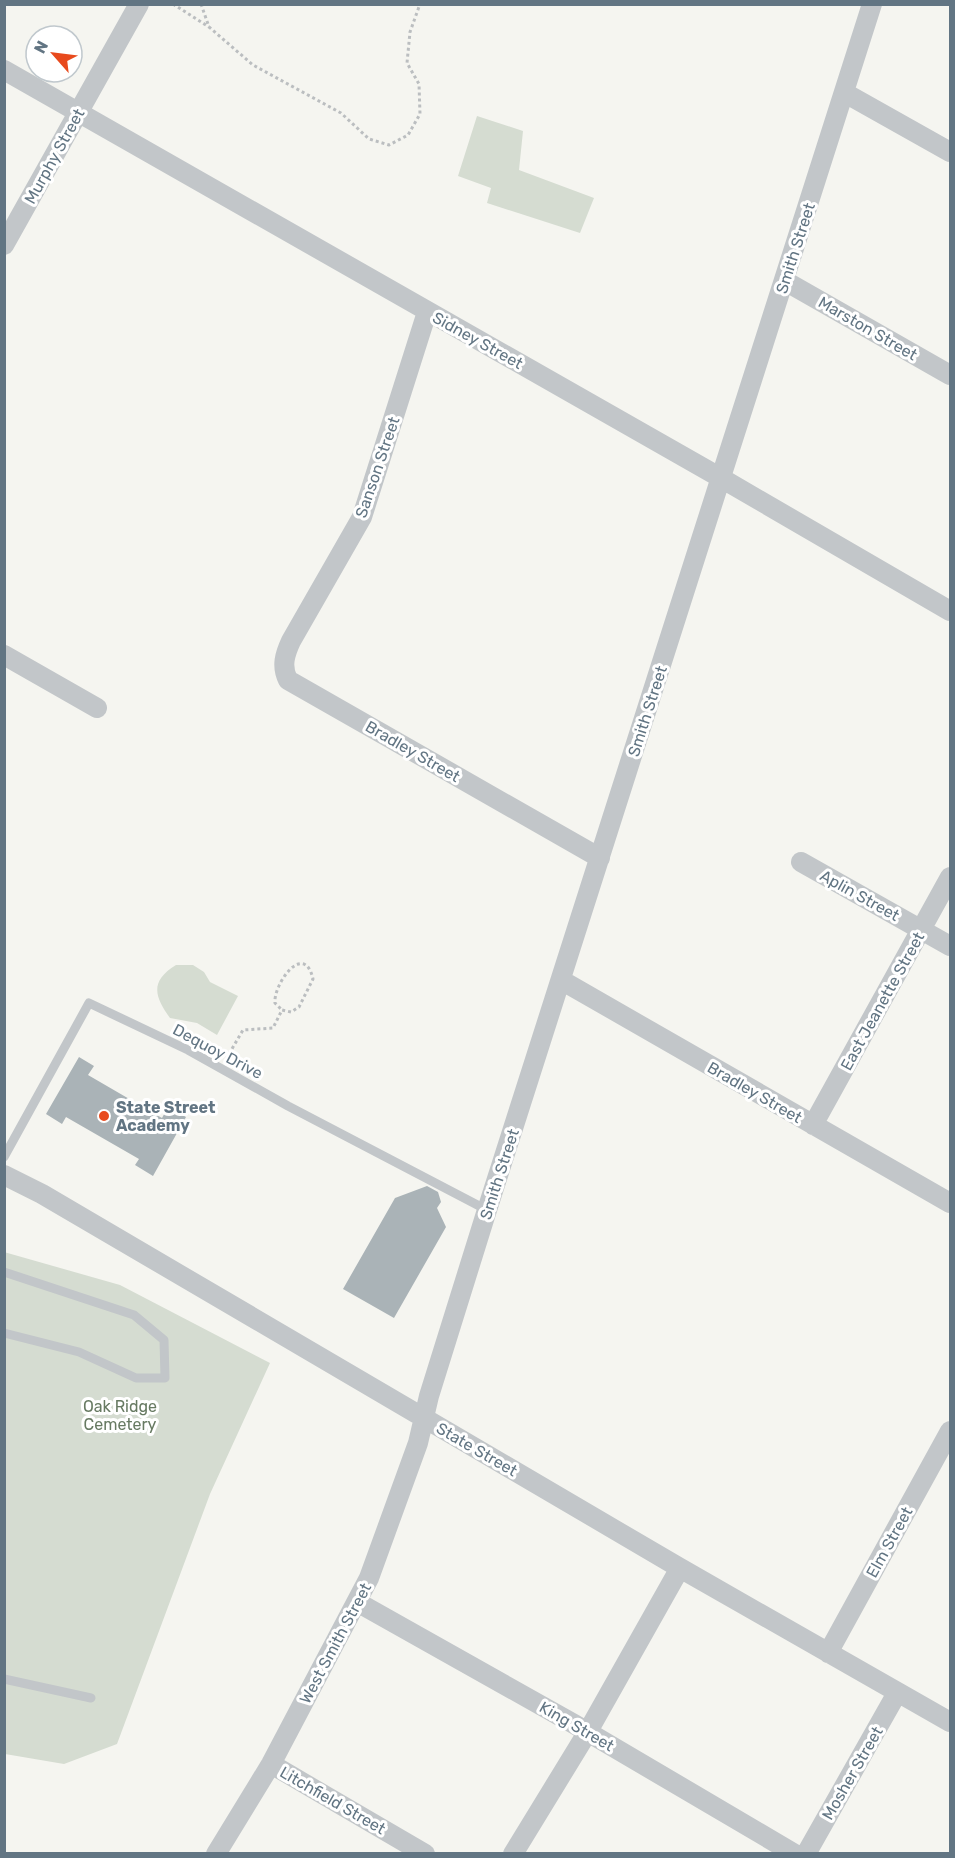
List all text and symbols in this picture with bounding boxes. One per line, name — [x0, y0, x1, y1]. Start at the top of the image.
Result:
north arrow — [24, 24, 84, 84]
text: N — [30, 38, 52, 57]
street label: Murphy Street — [20, 105, 88, 207]
street label: Smith Street — [772, 200, 819, 296]
street label: Marston Street — [815, 292, 921, 364]
street label: Sidney Street — [429, 308, 526, 373]
street label: Sanson Street — [351, 414, 404, 520]
street label: Smith Street — [624, 663, 671, 759]
street label: Bradley Street — [362, 717, 463, 786]
street label: Aplin Street — [817, 866, 903, 925]
street label: East Jeanette Street — [837, 929, 928, 1074]
street label: Dequoy Drive — [170, 1020, 266, 1083]
street label: Bradley Street — [704, 1058, 805, 1127]
place label: State Street Academy — [116, 1098, 216, 1135]
marker: State Street Academy — [97, 1109, 111, 1123]
street label: Smith Street — [476, 1126, 523, 1222]
park label: Oak Ridge Cemetery — [83, 1397, 157, 1434]
street label: State Street — [433, 1419, 521, 1480]
street label: Elm Street — [862, 1504, 917, 1581]
street label: West Smith Street — [296, 1580, 375, 1707]
street label: King Street — [536, 1697, 617, 1755]
street label: Mosher Street — [818, 1723, 887, 1823]
street label: Litchfield Street — [277, 1762, 389, 1838]

